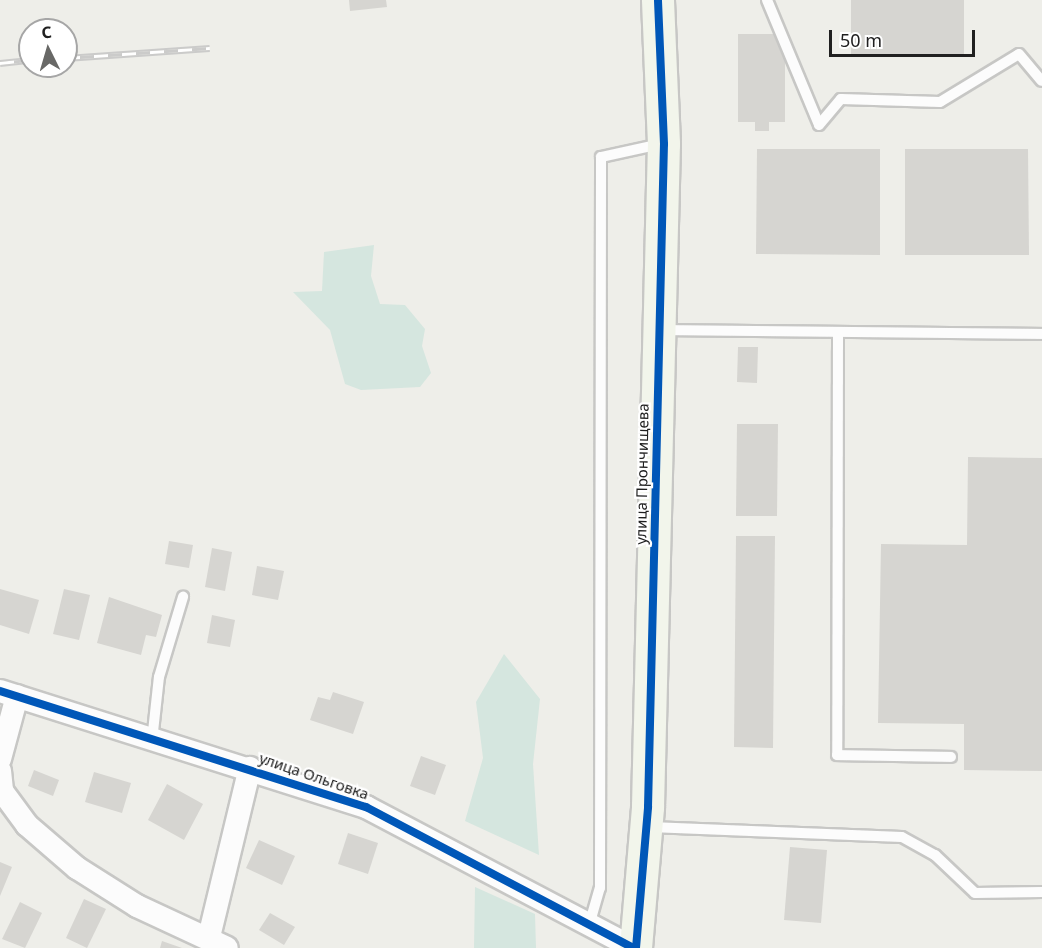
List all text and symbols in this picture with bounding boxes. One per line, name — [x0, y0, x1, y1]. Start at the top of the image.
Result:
north arrow — [18, 18, 78, 78]
scale bar — [832, 18, 978, 56]
text: С — [40, 21, 53, 43]
text: 50 m — [840, 28, 882, 52]
street label: улица Прончищева — [632, 403, 652, 545]
street label: улица Ольговка — [257, 749, 371, 803]

